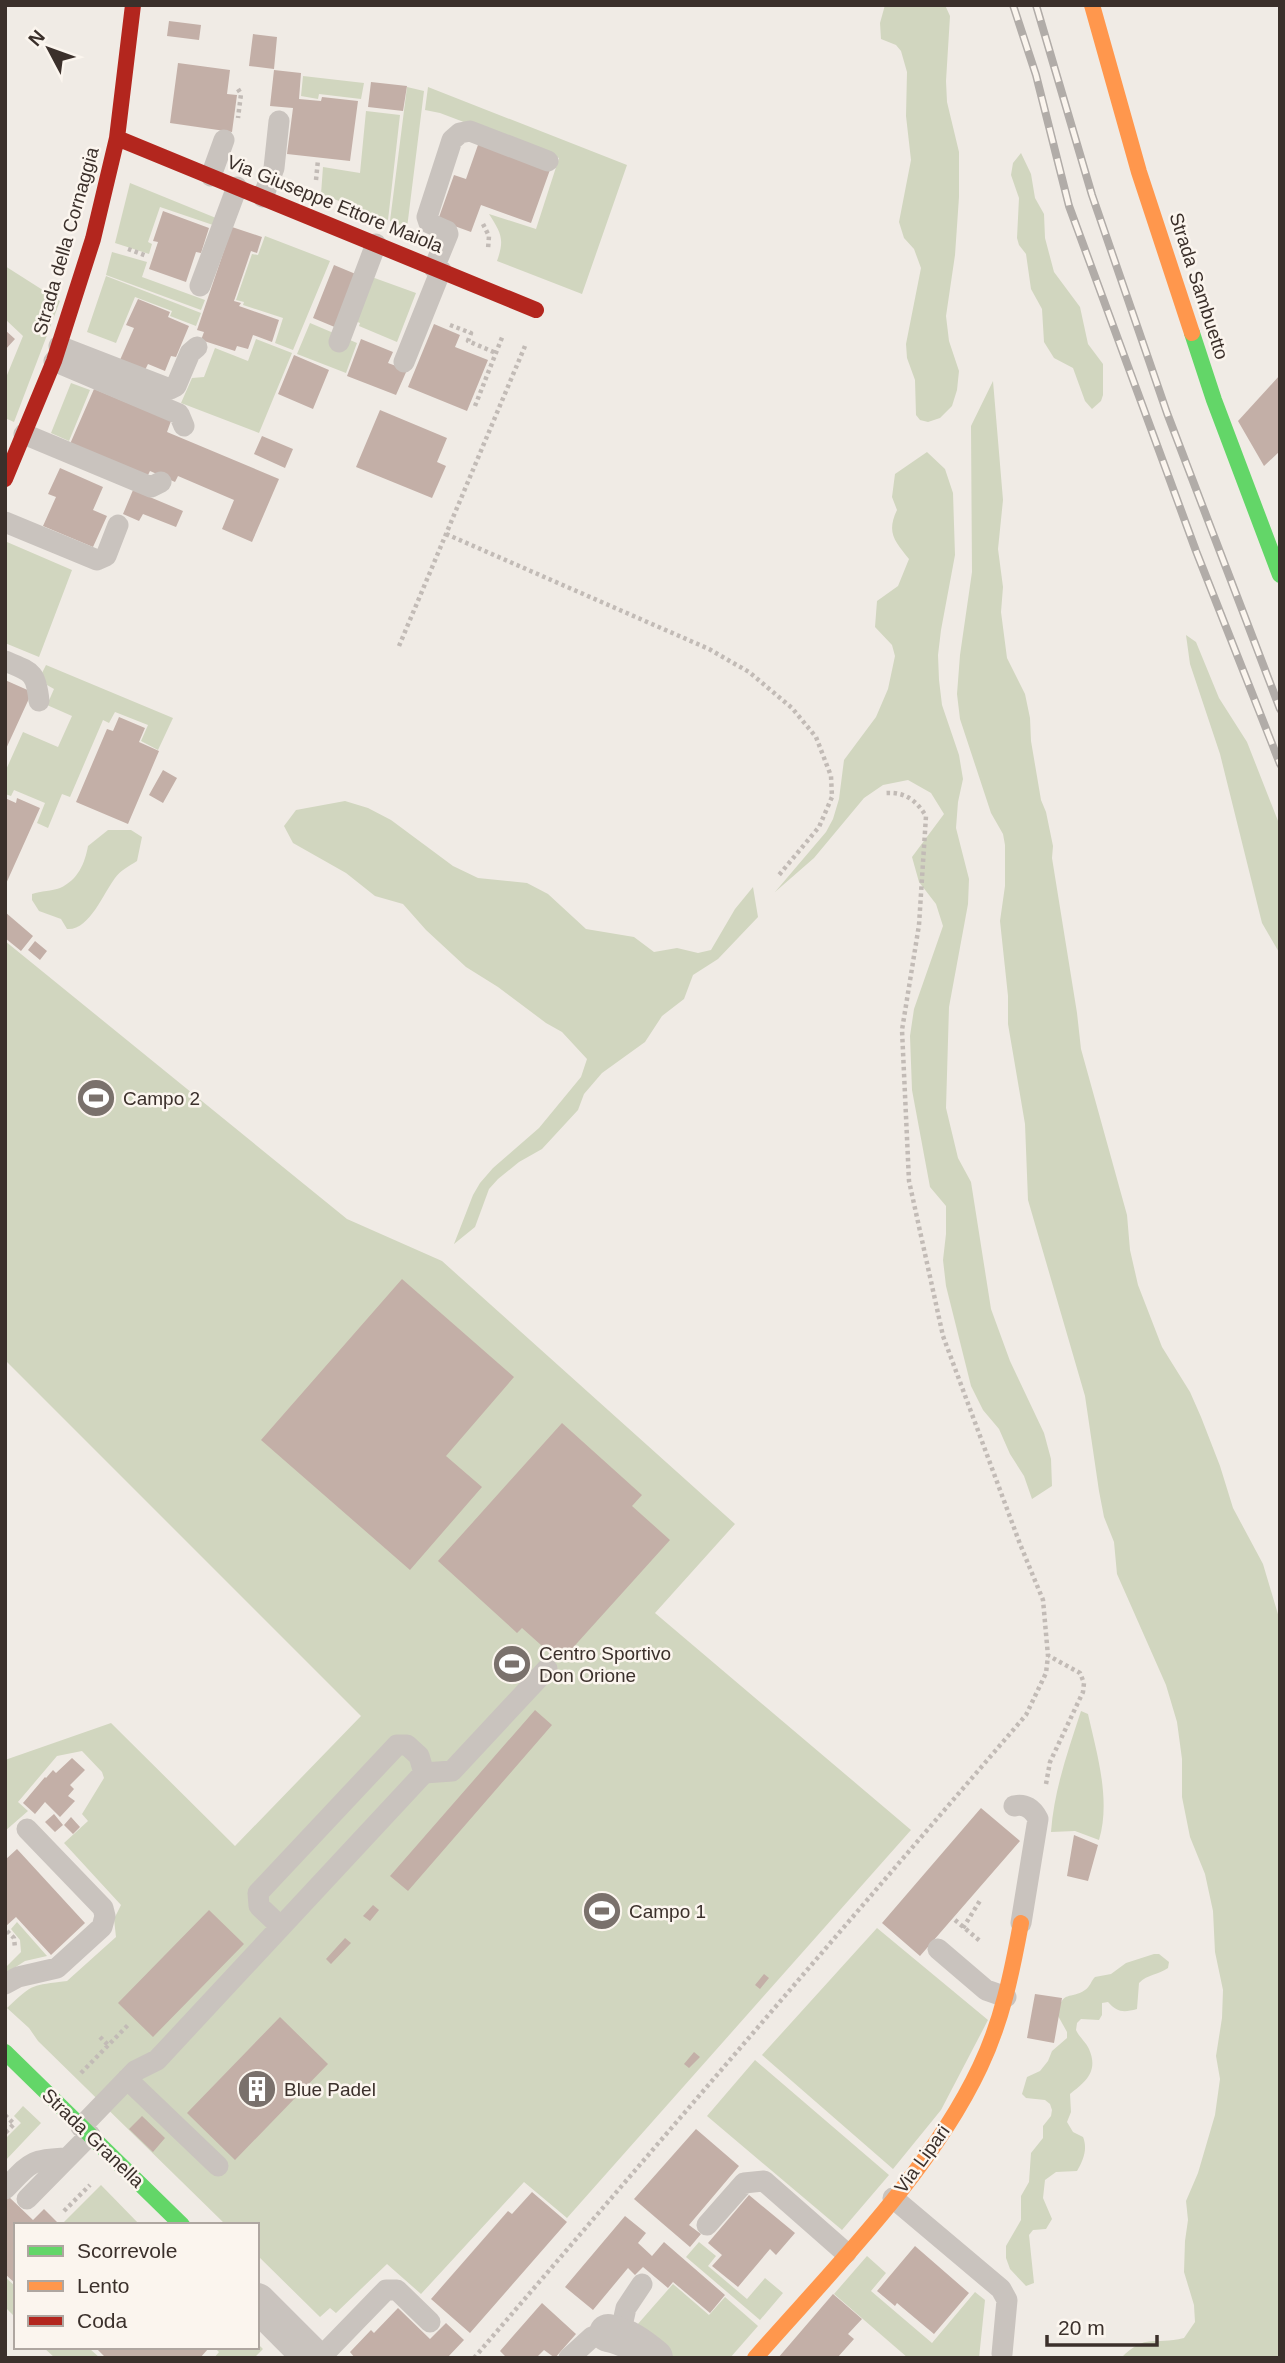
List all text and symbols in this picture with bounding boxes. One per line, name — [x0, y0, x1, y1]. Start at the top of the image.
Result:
north arrow — [14, 14, 84, 84]
text: N — [24, 26, 49, 50]
street label: Strada della Cornaggia — [29, 144, 103, 337]
street label: Via Giuseppe Ettore Maiola — [224, 151, 446, 257]
street label: Strada Sambuetto — [1165, 210, 1233, 362]
sports icon: Campo 2 — [75, 1077, 117, 1119]
place label: Campo 2 — [123, 1088, 200, 1109]
sports icon: Centro Sportivo Don Orione — [491, 1643, 533, 1685]
place label: Centro Sportivo Don Orione — [539, 1643, 671, 1686]
sports icon: Campo 1 — [581, 1890, 623, 1932]
place label: Campo 1 — [629, 1901, 706, 1922]
building icon: Blue Padel — [236, 2068, 278, 2110]
place label: Blue Padel — [284, 2079, 376, 2100]
street label: Strada Granella — [38, 2084, 148, 2192]
street label: Via Lipari — [890, 2121, 954, 2197]
legend — [14, 2223, 259, 2349]
text: Scorrevole — [77, 2239, 177, 2262]
text: Lento — [77, 2274, 130, 2297]
scale bar — [1047, 2304, 1157, 2348]
text: Coda — [77, 2309, 128, 2332]
text: 20 m — [1058, 2316, 1105, 2339]

